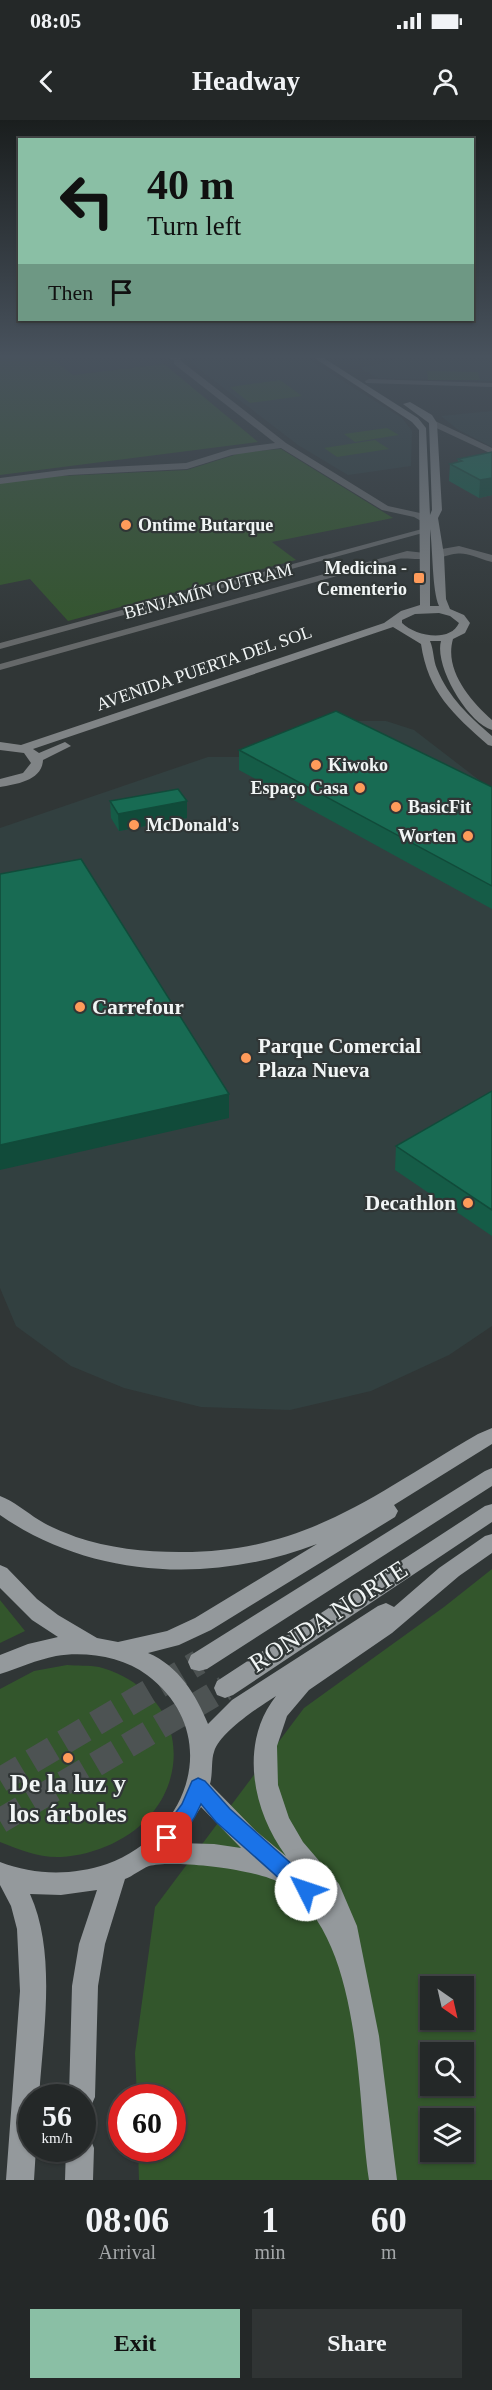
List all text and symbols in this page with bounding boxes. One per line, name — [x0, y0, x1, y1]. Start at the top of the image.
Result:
text: 08:05 — [30, 8, 81, 33]
icon: back — [30, 65, 63, 98]
icon: person — [429, 65, 462, 98]
text: Headway — [192, 66, 300, 96]
icon: left — [48, 162, 126, 240]
text: 40 m — [147, 162, 235, 208]
text: Turn left — [147, 211, 241, 241]
icon: arrive — [105, 276, 138, 309]
text: Then — [48, 280, 93, 305]
place label: Ontime Butarque — [138, 515, 273, 535]
marker: Ontime Butarque — [119, 518, 133, 532]
street label: BENJAMÍN OUTRAM — [121, 558, 294, 623]
place label: Medicina - Cementerio — [317, 558, 407, 599]
marker: Medicina - Cementerio — [412, 571, 426, 585]
street label: AVENIDA PUERTA DEL SOL — [93, 622, 315, 714]
place label: Kiwoko — [328, 755, 388, 775]
marker: Kiwoko — [309, 758, 323, 772]
place label: Espaço Casa — [250, 778, 348, 798]
marker: Espaço Casa — [353, 781, 367, 795]
place label: BasicFit — [408, 797, 471, 817]
marker: BasicFit — [389, 800, 403, 814]
place label: McDonald's — [146, 815, 239, 835]
marker: McDonald's — [127, 818, 141, 832]
place label: Worten — [398, 826, 456, 846]
marker: Worten — [461, 829, 475, 843]
place label: Carrefour — [92, 995, 184, 1019]
marker: Carrefour — [73, 1000, 87, 1014]
place label: Parque Comercial Plaza Nueva — [258, 1034, 421, 1082]
marker: Parque Comercial Plaza Nueva — [239, 1051, 253, 1065]
place label: Decathlon — [365, 1191, 456, 1215]
marker: Decathlon — [461, 1196, 475, 1210]
street label: RONDA NORTE — [244, 1555, 413, 1678]
marker: De la luz y los árboles — [61, 1751, 75, 1765]
place label: De la luz y los árboles — [9, 1769, 127, 1828]
pin — [141, 1812, 192, 1863]
icon: arrive — [150, 1821, 183, 1854]
position arrow — [274, 1858, 338, 1922]
north arrow — [420, 1976, 474, 2030]
map controls — [420, 1976, 474, 2162]
button: search — [420, 2042, 474, 2096]
speed limit sign: 60 — [108, 2084, 186, 2162]
text: 56 — [42, 2099, 72, 2132]
button: layers — [420, 2108, 474, 2162]
text: km/h — [42, 2130, 72, 2146]
text: 08:06 — [85, 2200, 169, 2240]
text: 1 — [261, 2200, 279, 2240]
text: 60 — [371, 2200, 407, 2240]
text: Arrival — [98, 2241, 156, 2263]
text: min — [254, 2241, 286, 2263]
text: m — [381, 2241, 397, 2263]
button: Exit — [30, 2309, 240, 2378]
button: Share — [252, 2309, 462, 2378]

